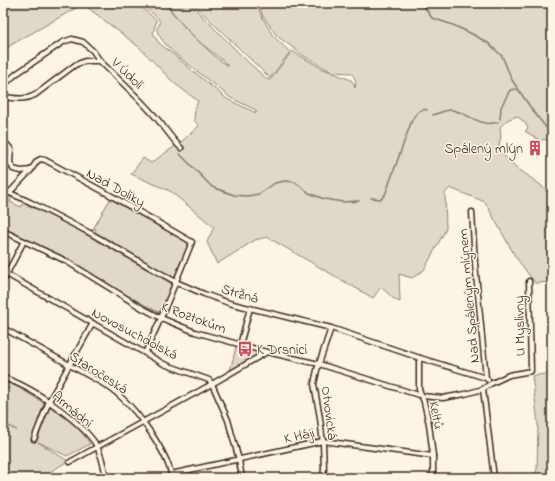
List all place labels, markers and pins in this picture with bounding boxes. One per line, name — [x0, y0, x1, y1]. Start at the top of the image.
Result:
place label: Spálený mlýn — [445, 139, 523, 161]
building icon: Spálený mlýn — [526, 139, 544, 157]
bus stop icon: K Drsnici — [236, 340, 254, 358]
place label: K Drsnici — [257, 340, 307, 361]

